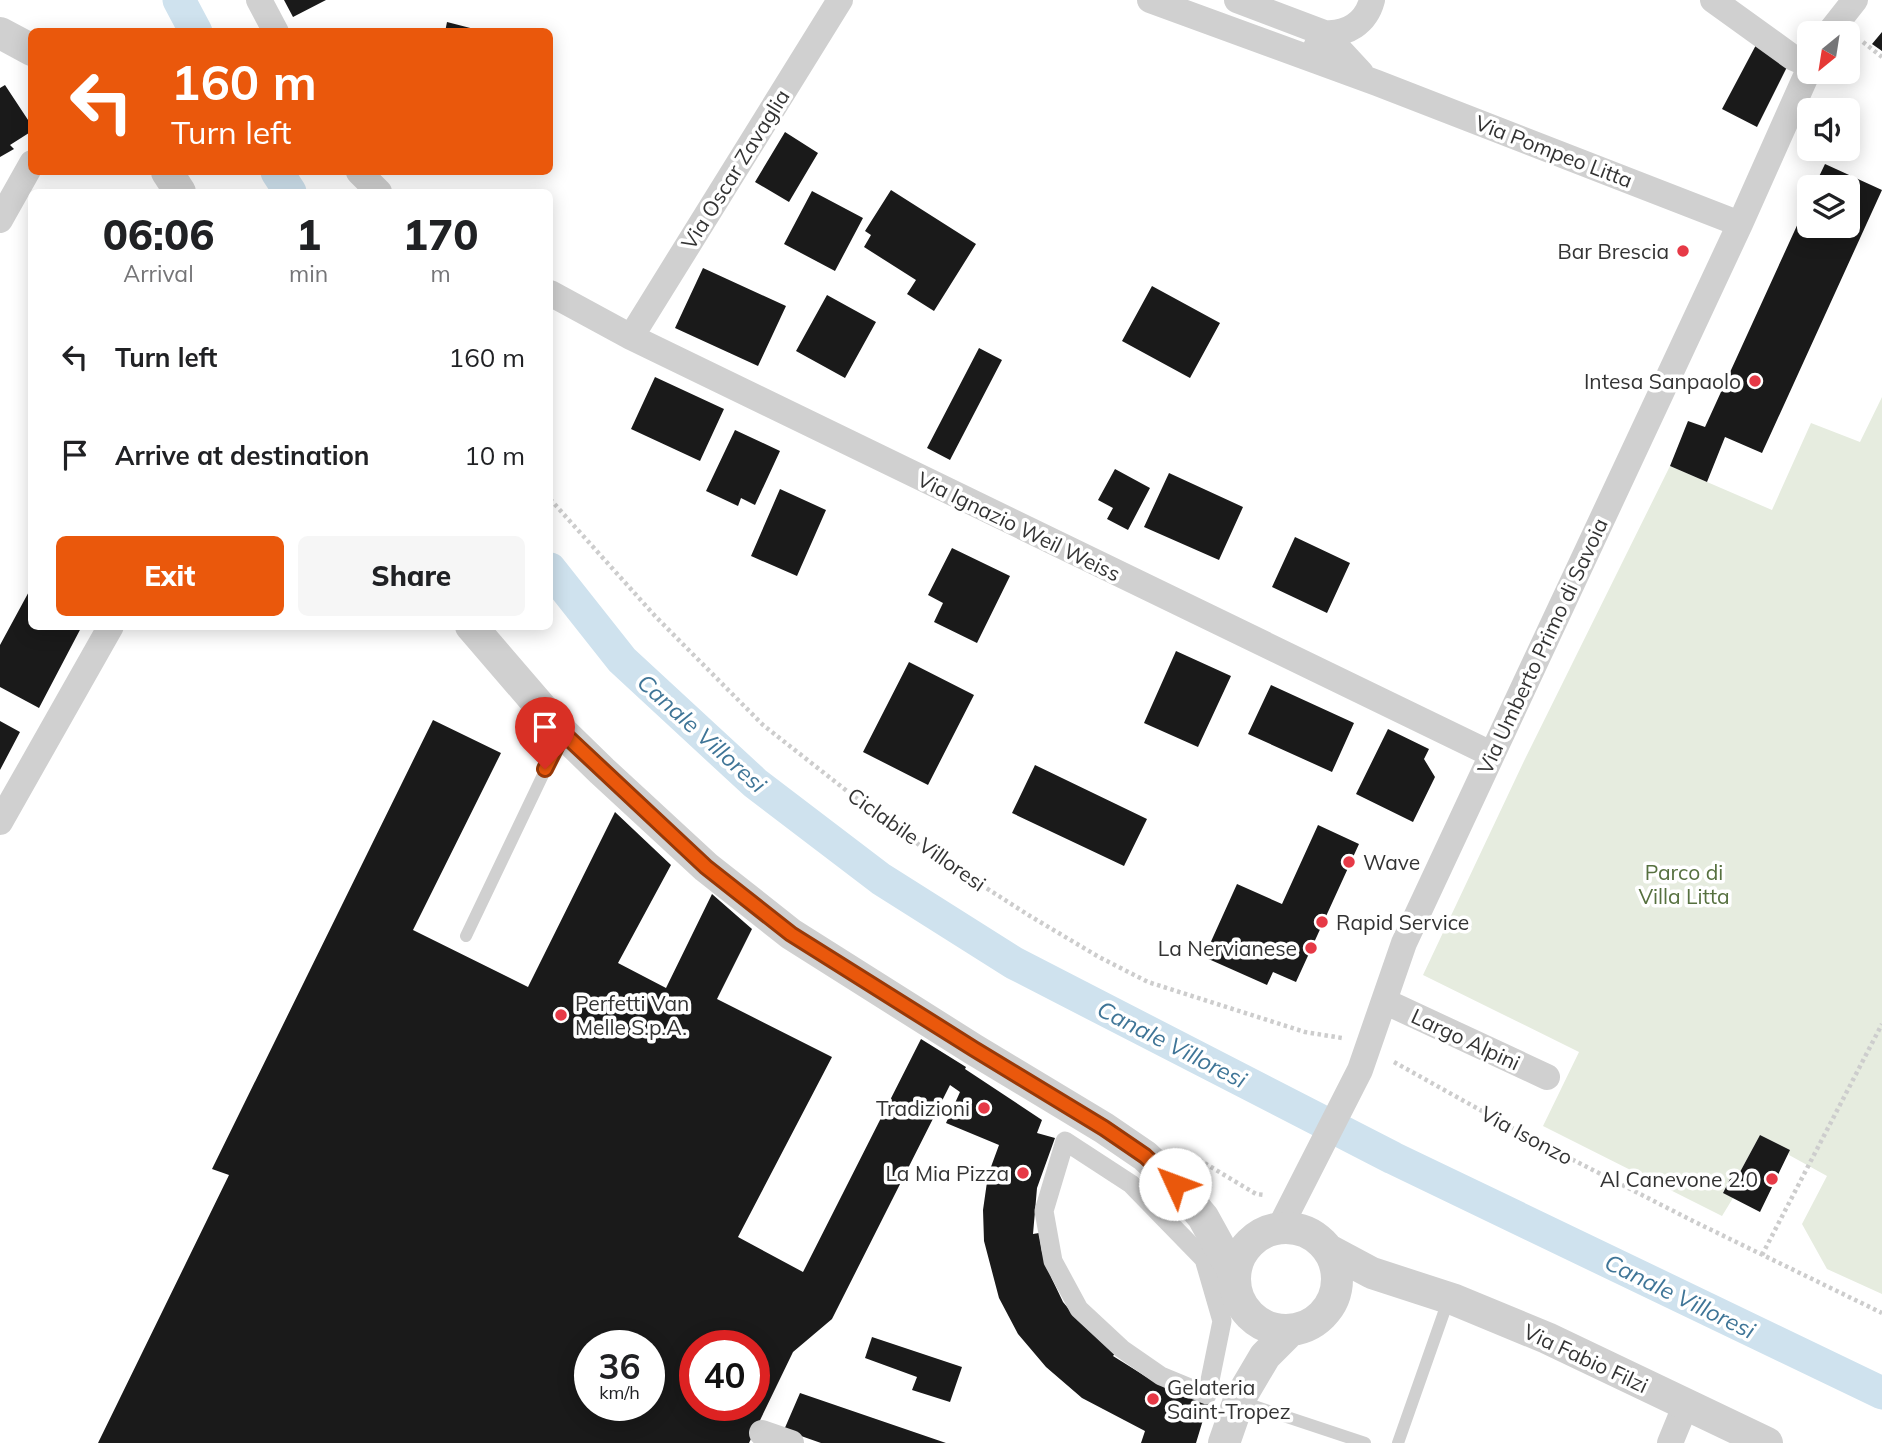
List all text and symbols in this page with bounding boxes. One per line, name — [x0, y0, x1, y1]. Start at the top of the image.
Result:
north arrow — [1797, 21, 1860, 84]
map controls — [1797, 21, 1860, 238]
text: 160 m — [171, 51, 317, 112]
icon: left — [56, 56, 147, 147]
street label: Via Oscar Zavaglia — [675, 84, 795, 254]
button: sound — [1797, 98, 1860, 161]
street label: Via Pompeo Litta — [1472, 109, 1636, 193]
text: Turn left — [171, 112, 291, 152]
button: layers — [1797, 175, 1860, 238]
text: 06:06 — [103, 208, 214, 261]
text: 1 — [296, 208, 321, 261]
text: 170 — [403, 208, 478, 261]
place label: Bar Brescia — [1557, 238, 1669, 264]
marker: Bar Brescia — [1675, 243, 1691, 259]
text: Arrival — [123, 259, 194, 288]
text: min — [289, 259, 328, 288]
text: m — [430, 259, 451, 288]
icon: left — [56, 338, 94, 376]
text: Turn left — [115, 341, 217, 374]
text: 160 m — [449, 341, 525, 374]
place label: Intesa Sanpaolo — [1584, 368, 1741, 394]
marker: Intesa Sanpaolo — [1747, 373, 1763, 389]
icon: arrive — [56, 436, 94, 474]
text: Arrive at destination — [115, 439, 370, 472]
text: 10 m — [464, 439, 525, 472]
street label: Via Ignazio Weil Weiss — [913, 466, 1125, 586]
street label: Via Umberto Primo di Savoia — [1471, 514, 1613, 778]
button: Exit — [56, 536, 284, 616]
button: Share — [298, 536, 525, 616]
water label: Canale Villoresi — [631, 667, 773, 799]
pin — [515, 697, 575, 769]
icon: arrive — [526, 708, 564, 746]
street label: Ciclabile Villoresi — [843, 782, 991, 896]
place label: Wave — [1363, 849, 1420, 875]
marker: Wave — [1341, 854, 1357, 870]
park label: Parco di Villa Litta — [1638, 859, 1730, 909]
place label: Rapid Service — [1336, 909, 1469, 935]
marker: Rapid Service — [1314, 914, 1330, 930]
place label: La Nervianese — [1158, 935, 1297, 961]
marker: La Nervianese — [1303, 940, 1319, 956]
place label: Perfetti Van Melle S.p.A. — [575, 990, 689, 1040]
water label: Canale Villoresi — [1093, 994, 1252, 1094]
street label: Largo Alpini — [1407, 1002, 1525, 1076]
marker: Perfetti Van Melle S.p.A. — [553, 1007, 569, 1023]
place label: Tradizioni — [876, 1095, 970, 1121]
marker: Tradizioni — [976, 1100, 992, 1116]
street label: Via Isonzo — [1476, 1100, 1578, 1170]
position arrow — [1138, 1147, 1212, 1221]
place label: La Mia Pizza — [885, 1160, 1009, 1186]
marker: La Mia Pizza — [1015, 1165, 1031, 1181]
place label: Al Canevone 2.0 — [1600, 1166, 1758, 1192]
marker: Al Canevone 2.0 — [1764, 1171, 1780, 1187]
water label: Canale Villoresi — [1600, 1247, 1760, 1345]
street label: Via Fabio Filzi — [1520, 1318, 1652, 1398]
speed limit sign: 40 — [679, 1330, 770, 1421]
text: 36 — [598, 1344, 641, 1388]
place label: Gelateria Saint-Tropez — [1167, 1374, 1291, 1424]
text: km/h — [599, 1381, 640, 1404]
marker: Gelateria Saint-Tropez — [1145, 1391, 1161, 1407]

